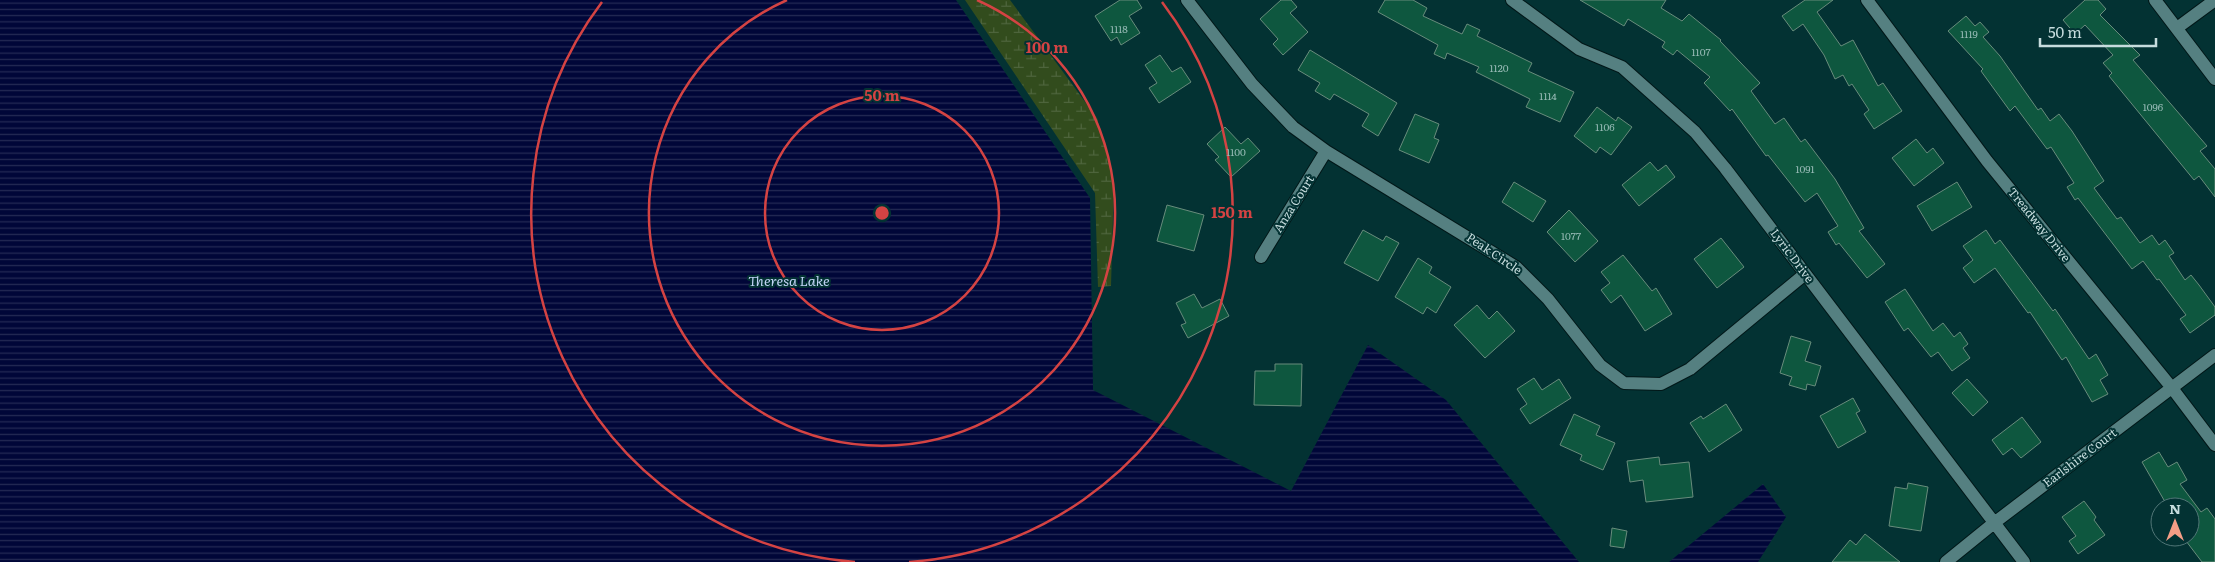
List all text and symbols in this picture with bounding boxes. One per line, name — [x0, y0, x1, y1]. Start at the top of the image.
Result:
scale bar — [2040, 15, 2156, 47]
text: 50 m — [2048, 20, 2082, 43]
house number: 1118 — [1110, 21, 1128, 36]
house number: 1119 — [1960, 26, 1978, 41]
text: 100 m — [1026, 35, 1068, 58]
house number: 1107 — [1692, 44, 1711, 59]
house number: 1120 — [1490, 60, 1509, 75]
text: 50 m — [864, 83, 900, 106]
house number: 1114 — [1539, 88, 1557, 103]
house number: 1096 — [2143, 99, 2164, 114]
house number: 1106 — [1595, 119, 1615, 134]
house number: 1100 — [1226, 144, 1246, 159]
house number: 1091 — [1795, 161, 1815, 176]
street label: Anza Court — [1268, 171, 1318, 236]
street label: Treadway Drive — [2004, 183, 2075, 265]
text: 150 m — [1211, 200, 1253, 223]
centre of rings — [873, 204, 891, 222]
street label: Lyric Drive — [1767, 225, 1819, 286]
street label: Peak Circle — [1463, 228, 1526, 278]
house number: 1077 — [1561, 228, 1581, 243]
water label: Theresa Lake — [748, 270, 830, 290]
street label: Earlshire Court — [2039, 423, 2120, 491]
north arrow — [2150, 497, 2200, 547]
text: N — [2169, 498, 2181, 518]

